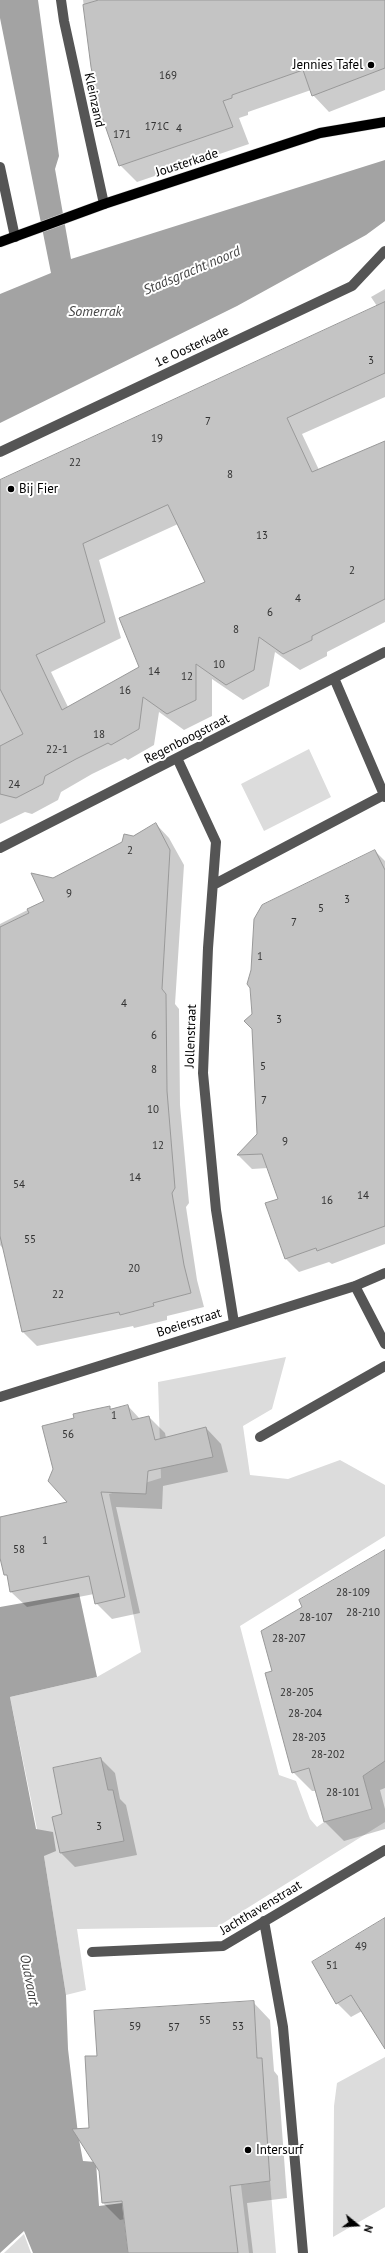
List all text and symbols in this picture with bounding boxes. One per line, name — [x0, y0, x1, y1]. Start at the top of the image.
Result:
place label: Jennies Tafel — [293, 57, 363, 73]
marker: Jennies Tafel — [366, 60, 376, 70]
house number: 169 — [159, 69, 177, 83]
street label: Kleinzand — [81, 71, 107, 129]
house number: 171C — [145, 120, 169, 134]
house number: 4 — [176, 122, 182, 136]
house number: 171 — [113, 128, 131, 142]
street label: Jousterkade — [154, 146, 220, 180]
water label: Stadsgracht noord — [141, 243, 243, 299]
water label: Somerrak — [68, 304, 122, 320]
street label: 1e Oosterkade — [152, 323, 232, 371]
house number: 3 — [368, 354, 374, 368]
house number: 7 — [205, 415, 211, 429]
house number: 19 — [151, 432, 163, 446]
house number: 22 — [69, 456, 81, 470]
house number: 8 — [227, 468, 233, 482]
place label: Bij Fier — [19, 481, 58, 497]
marker: Bij Fier — [6, 484, 16, 494]
house number: 13 — [256, 529, 268, 543]
house number: 2 — [349, 564, 355, 578]
house number: 4 — [295, 592, 301, 606]
house number: 6 — [267, 606, 273, 620]
house number: 8 — [233, 623, 239, 637]
house number: 10 — [213, 658, 225, 672]
house number: 14 — [148, 665, 160, 679]
house number: 12 — [181, 670, 193, 684]
house number: 16 — [119, 684, 131, 698]
street label: Regenboogstraat — [142, 711, 232, 767]
house number: 18 — [93, 728, 105, 742]
house number: 22-1 — [46, 743, 68, 757]
house number: 24 — [8, 778, 20, 792]
house number: 2 — [127, 844, 133, 858]
house number: 9 — [66, 887, 72, 901]
house number: 3 — [344, 893, 350, 907]
house number: 5 — [318, 902, 324, 916]
house number: 7 — [291, 916, 297, 930]
house number: 1 — [257, 950, 263, 964]
house number: 4 — [121, 997, 127, 1011]
street label: Jollenstraat — [182, 1004, 200, 1068]
house number: 3 — [276, 1013, 282, 1027]
house number: 6 — [151, 1029, 157, 1043]
house number: 5 — [260, 1060, 266, 1074]
house number: 8 — [151, 1063, 157, 1077]
house number: 7 — [261, 1094, 267, 1108]
house number: 10 — [147, 1103, 159, 1117]
house number: 9 — [282, 1135, 288, 1149]
house number: 12 — [152, 1139, 164, 1153]
house number: 14 — [129, 1171, 141, 1185]
house number: 54 — [13, 1178, 25, 1192]
house number: 14 — [357, 1189, 369, 1203]
house number: 16 — [321, 1194, 333, 1208]
house number: 55 — [24, 1233, 36, 1247]
house number: 20 — [128, 1262, 140, 1276]
house number: 22 — [52, 1288, 64, 1302]
street label: Boeierstraat — [155, 1305, 223, 1341]
house number: 1 — [111, 1409, 117, 1423]
house number: 56 — [62, 1428, 74, 1442]
house number: 1 — [42, 1534, 48, 1548]
house number: 58 — [13, 1543, 25, 1557]
house number: 28-109 — [336, 1586, 370, 1600]
house number: 28-210 — [346, 1606, 380, 1620]
house number: 28-107 — [299, 1611, 333, 1625]
house number: 28-207 — [272, 1632, 306, 1646]
house number: 28-205 — [280, 1686, 314, 1700]
house number: 28-204 — [288, 1707, 322, 1721]
house number: 28-203 — [292, 1731, 326, 1745]
house number: 28-202 — [311, 1748, 345, 1762]
house number: 28-101 — [326, 1786, 360, 1800]
house number: 3 — [96, 1820, 102, 1834]
street label: Jachthavenstraat — [217, 1877, 305, 1939]
house number: 49 — [355, 1940, 367, 1954]
water label: Oudvaart — [16, 1953, 42, 2007]
house number: 51 — [326, 1959, 338, 1973]
house number: 55 — [199, 2014, 211, 2028]
house number: 59 — [129, 2020, 141, 2034]
house number: 53 — [232, 2020, 244, 2034]
house number: 57 — [168, 2021, 180, 2035]
place label: Intersurf — [256, 2142, 303, 2158]
marker: Intersurf — [243, 2145, 253, 2155]
north arrow — [337, 2205, 377, 2245]
text: N — [361, 2223, 376, 2234]

